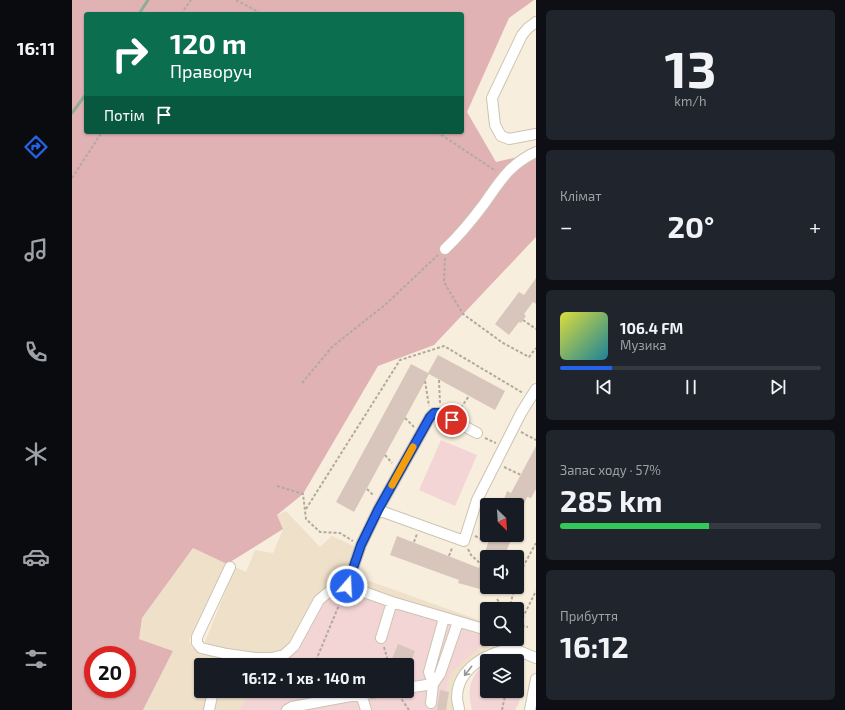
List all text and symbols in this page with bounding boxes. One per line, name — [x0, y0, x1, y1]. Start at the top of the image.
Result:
text: 120 m — [170, 26, 247, 60]
icon: right — [104, 28, 156, 80]
text: 13 — [665, 36, 716, 98]
text: 16:11 — [17, 37, 55, 59]
text: Праворуч — [170, 60, 252, 82]
text: km/h — [674, 93, 707, 109]
icon: arrive — [153, 104, 175, 126]
text: Потім — [104, 106, 145, 124]
icon: directions — [22, 133, 50, 161]
text: Клімат — [560, 188, 602, 204]
text: 20° — [668, 208, 714, 244]
text: − — [560, 213, 573, 239]
text: + — [809, 213, 821, 239]
icon: music — [22, 236, 50, 264]
text: 106.4 FM — [620, 319, 683, 337]
text: Музика — [620, 337, 667, 353]
icon: phone — [22, 338, 50, 366]
icon: previous — [593, 376, 615, 398]
icon: pause — [680, 376, 702, 398]
icon: next — [767, 376, 789, 398]
pin — [435, 403, 469, 437]
icon: arrive — [441, 409, 463, 431]
icon: climate — [22, 440, 50, 468]
text: Запас ходу · 57% — [560, 462, 661, 478]
text: 285 km — [560, 482, 662, 518]
north arrow — [480, 498, 524, 542]
map controls — [480, 498, 524, 698]
icon: car — [22, 543, 50, 571]
button: sound — [480, 550, 524, 594]
position arrow — [326, 565, 368, 607]
button: search — [480, 602, 524, 646]
text: Прибуття — [560, 608, 618, 624]
text: 16:12 — [560, 628, 629, 664]
icon: filters — [22, 645, 50, 673]
speed limit sign: 20 — [84, 646, 136, 698]
button: layers — [480, 654, 524, 698]
one-way arrow — [464, 666, 473, 677]
text: 16:12 · 1 хв · 140 m — [242, 669, 366, 687]

